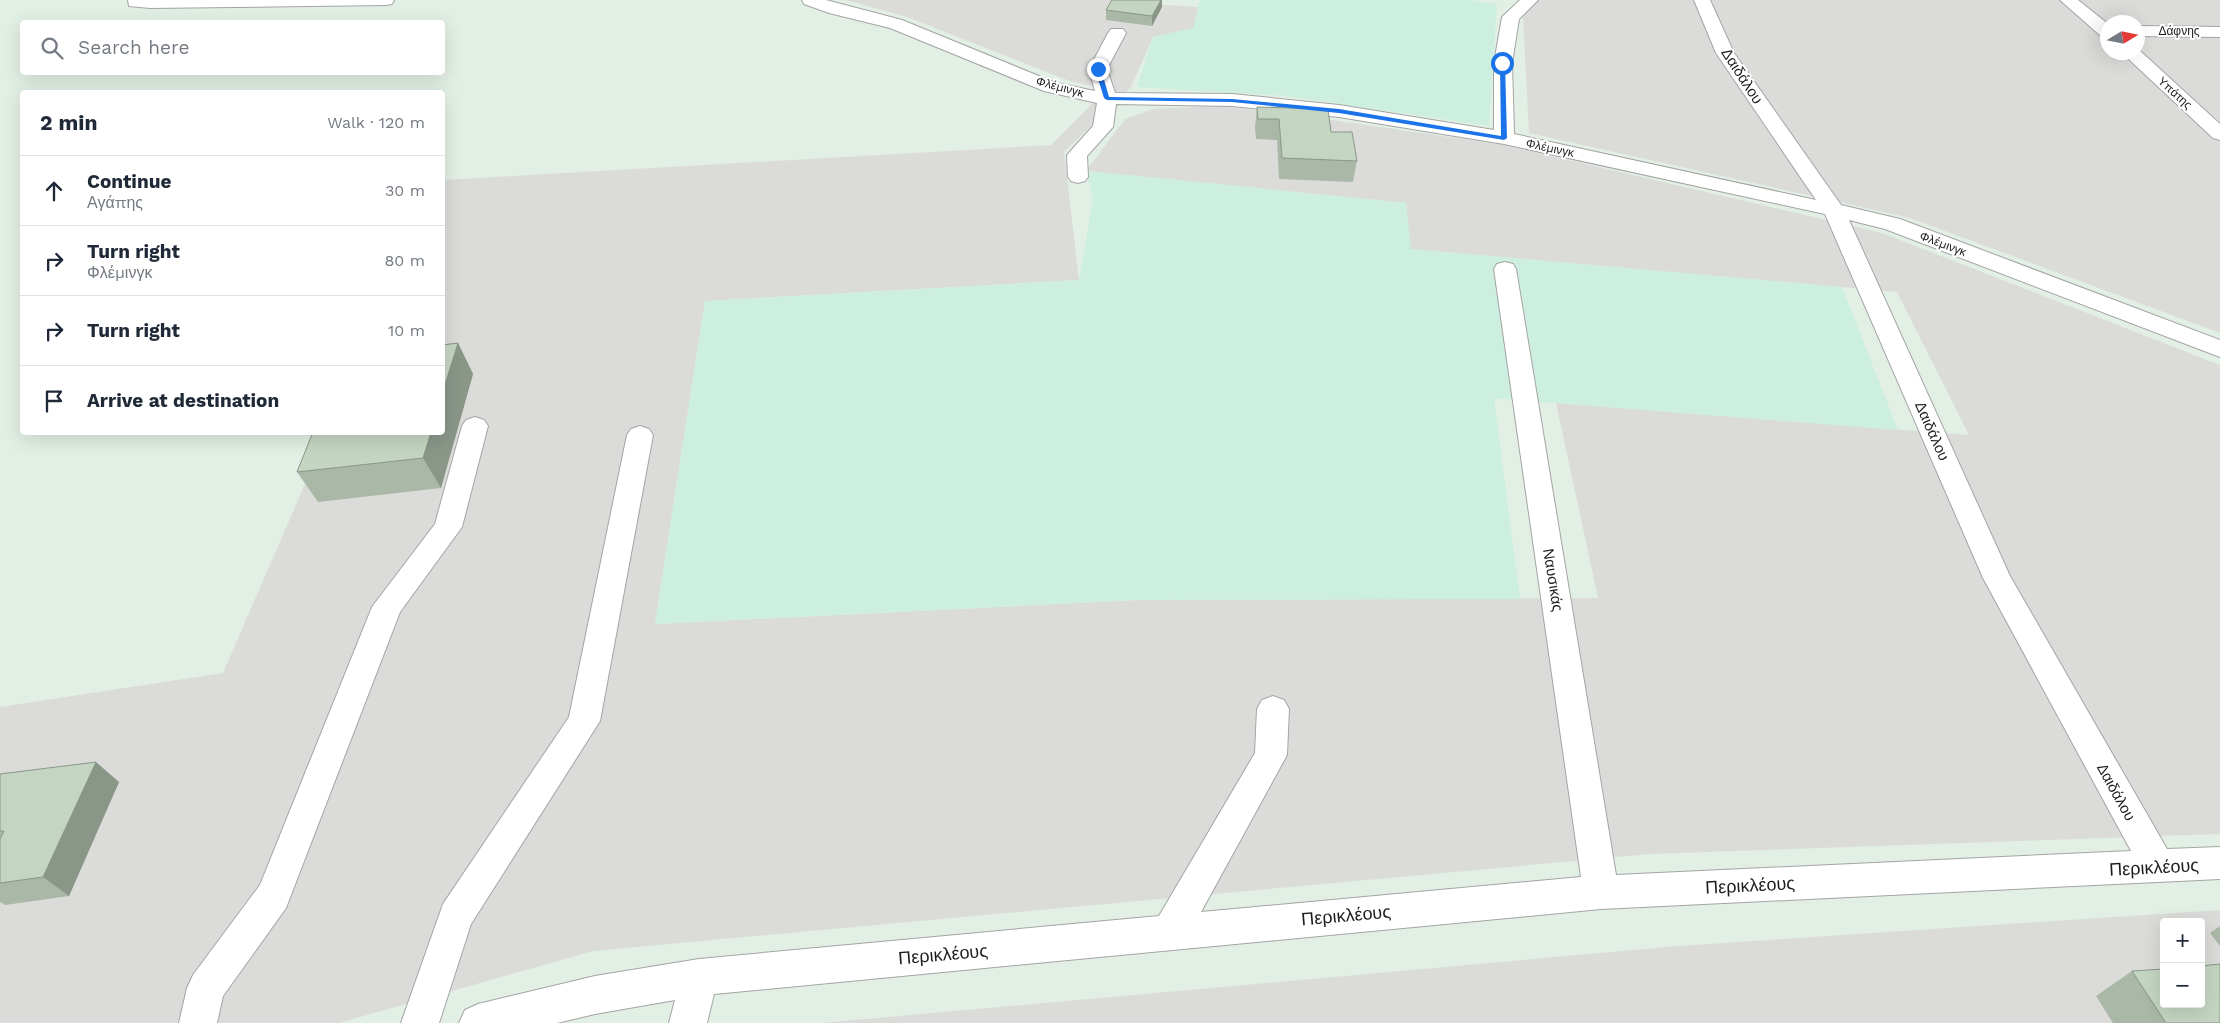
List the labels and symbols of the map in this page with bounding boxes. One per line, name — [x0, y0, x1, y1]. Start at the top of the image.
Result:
north arrow — [2100, 15, 2145, 60]
street label: Δάφνης — [2158, 24, 2200, 38]
street label: Δαιδάλου — [1717, 45, 1767, 107]
route start — [1491, 52, 1514, 75]
route end — [1087, 58, 1110, 81]
street label: Φλέμινγκ — [1034, 74, 1086, 100]
street label: Υπάτης — [2155, 74, 2195, 112]
street label: Φλέμινγκ — [1525, 136, 1576, 160]
street label: Φλέμινγκ — [1918, 229, 1969, 260]
street label: Δαιδάλου — [1911, 399, 1953, 463]
street label: Ναυσικάς — [1539, 547, 1567, 613]
street label: Δαιδάλου — [2093, 760, 2139, 824]
street label: Περικλέους — [2109, 854, 2200, 880]
street label: Περικλέους — [1705, 872, 1796, 898]
street label: Περικλέους — [1300, 901, 1392, 929]
street label: Περικλέους — [897, 940, 989, 968]

